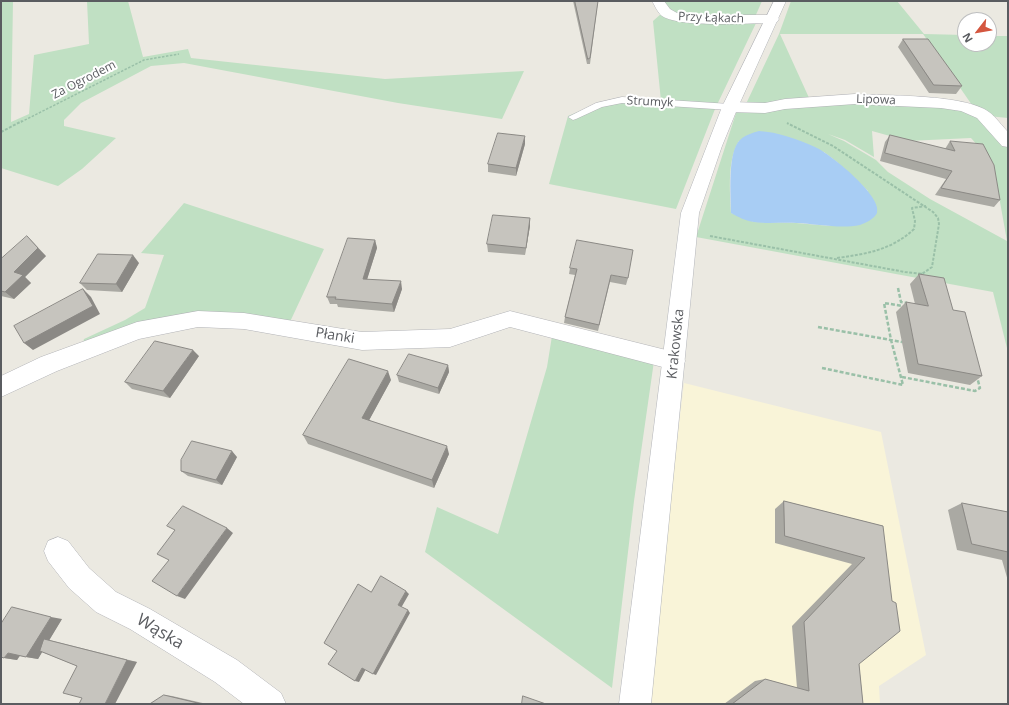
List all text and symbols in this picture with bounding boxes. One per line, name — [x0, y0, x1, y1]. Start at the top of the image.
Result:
street label: Przy Łąkach — [678, 10, 744, 26]
north arrow — [957, 12, 997, 52]
text: N — [958, 30, 976, 46]
street label: Za Ogrodem — [50, 58, 118, 102]
street label: Lipowa — [856, 92, 896, 108]
street label: Strumyk — [626, 94, 674, 110]
street label: Krakowska — [664, 308, 688, 380]
street label: Płanki — [314, 325, 356, 347]
street label: Wąska — [133, 610, 187, 654]

